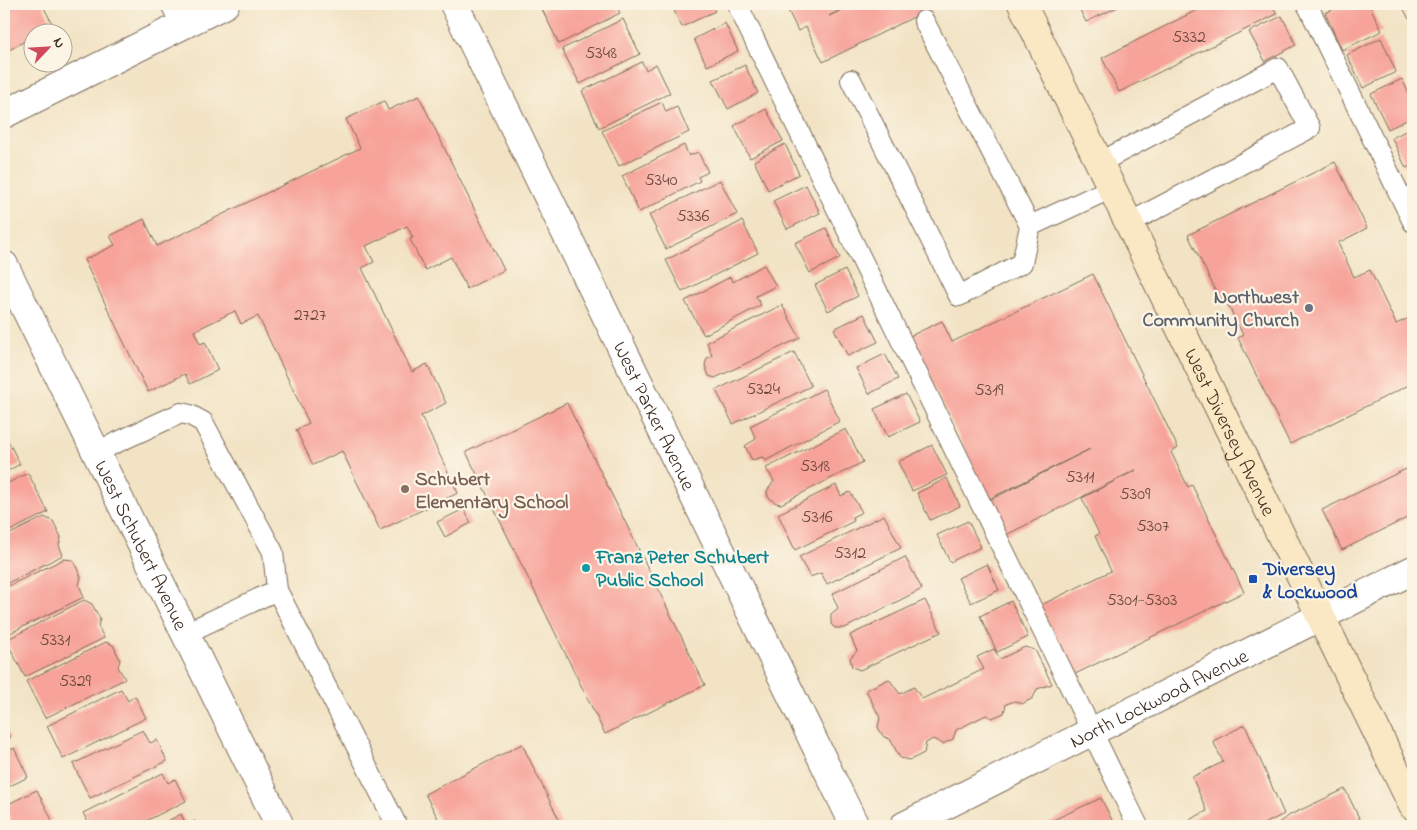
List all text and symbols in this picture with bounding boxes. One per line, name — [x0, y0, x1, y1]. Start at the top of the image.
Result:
north arrow — [22, 22, 72, 72]
house number: 5332 — [1172, 25, 1206, 51]
text: N — [47, 34, 70, 52]
house number: 5348 — [585, 41, 617, 67]
house number: 5340 — [645, 168, 678, 194]
house number: 5336 — [676, 204, 710, 230]
place label: Northwest Community Church — [1142, 284, 1299, 337]
marker: Northwest Community Church — [1303, 302, 1315, 314]
house number: 2727 — [294, 303, 327, 329]
street label: West Parker Avenue — [604, 337, 701, 496]
street label: West Diversey Avenue — [1175, 344, 1282, 522]
house number: 5324 — [746, 377, 781, 403]
house number: 5319 — [975, 378, 1004, 404]
house number: 5318 — [800, 454, 830, 480]
street label: West Schubert Avenue — [85, 456, 194, 636]
house number: 5311 — [1065, 465, 1095, 491]
place label: Schubert Elementary School — [415, 466, 568, 519]
house number: 5309 — [1120, 482, 1151, 508]
marker: Schubert Elementary School — [399, 483, 411, 495]
house number: 5316 — [801, 505, 833, 531]
house number: 5307 — [1137, 514, 1170, 540]
house number: 5312 — [834, 541, 866, 567]
place label: Franz Peter Schubert Public School — [595, 544, 769, 596]
place label: Diversey & Lockwood — [1262, 556, 1358, 608]
marker: Franz Peter Schubert Public School — [580, 562, 592, 574]
marker: Diversey & Lockwood — [1247, 573, 1259, 585]
house number: 5301-5303 — [1107, 588, 1177, 614]
house number: 5331 — [40, 628, 71, 654]
street label: North Lockwood Avenue — [1065, 643, 1254, 757]
house number: 5329 — [59, 669, 92, 695]

